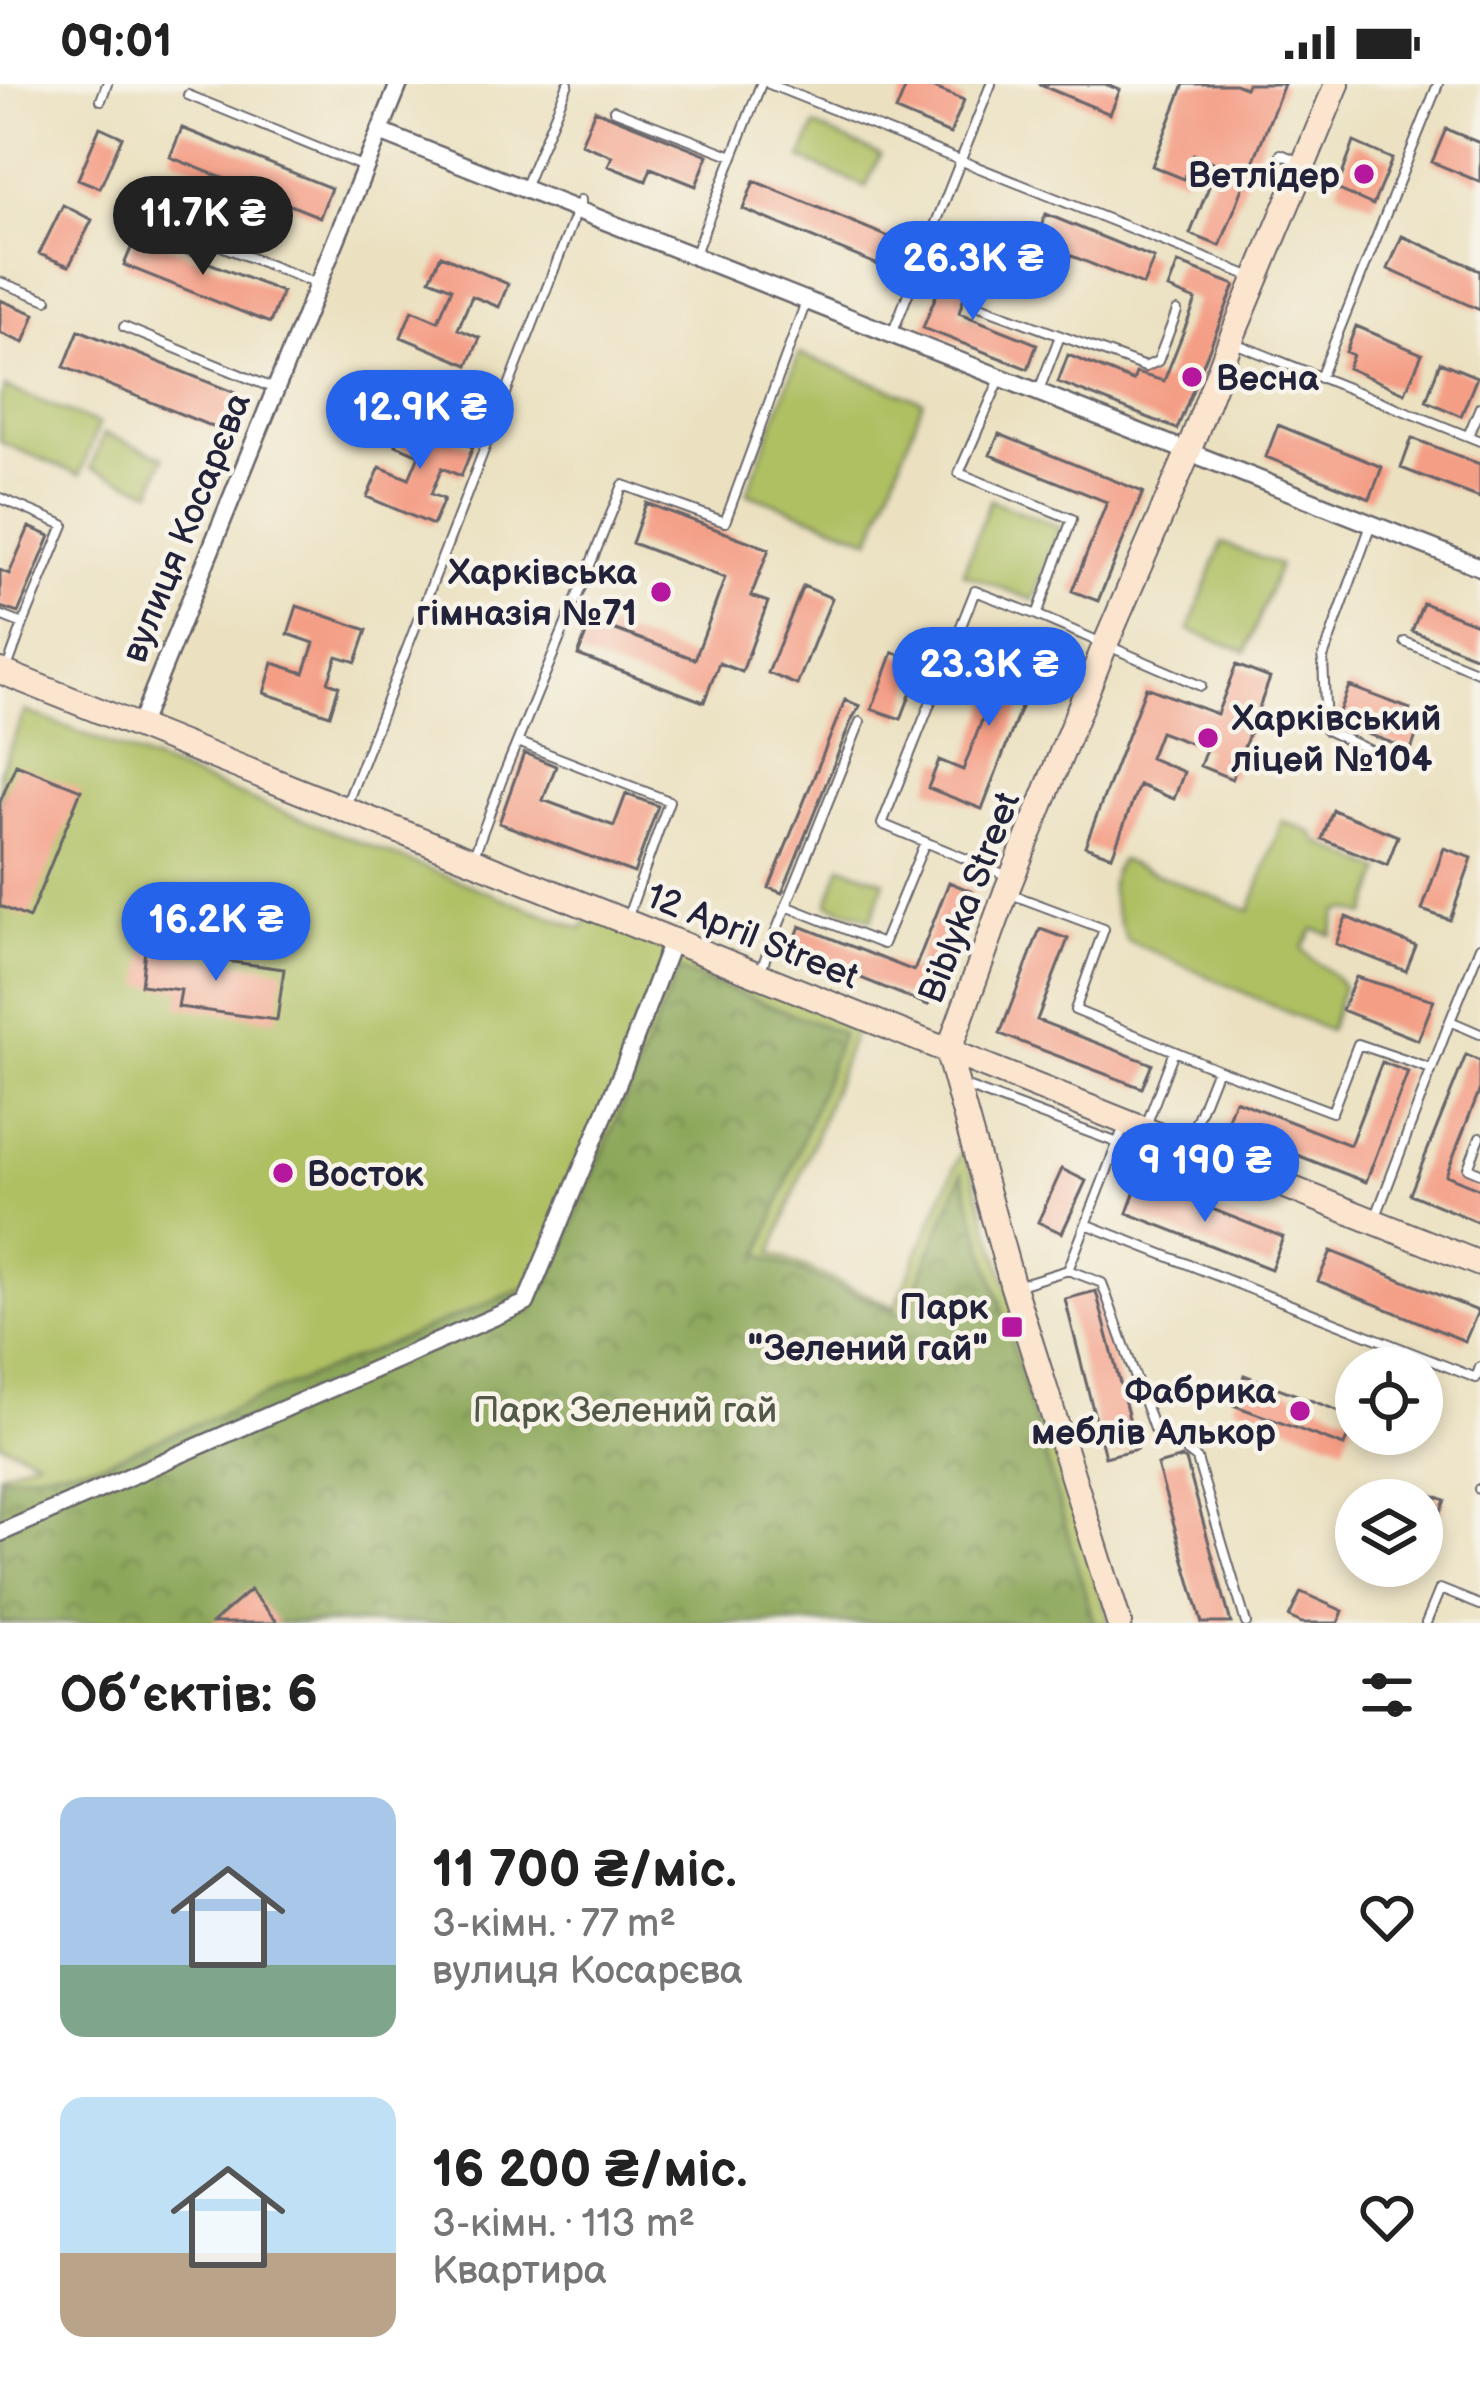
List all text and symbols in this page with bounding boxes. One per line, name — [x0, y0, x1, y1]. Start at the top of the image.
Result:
text: 09:01 — [60, 15, 172, 70]
place label: Ветлідер — [1188, 155, 1340, 198]
marker: Ветлідер — [1351, 161, 1377, 187]
pin: 11.7K ₴ — [92, 176, 314, 278]
text: 11.7K ₴ — [140, 191, 266, 238]
pin: 26.3K ₴ — [862, 221, 1084, 323]
text: 26.3K ₴ — [902, 236, 1044, 283]
place label: Весна — [1216, 358, 1320, 401]
marker: Весна — [1179, 364, 1205, 390]
pin: 12.9K ₴ — [309, 370, 531, 472]
text: 12.9K ₴ — [353, 385, 487, 432]
street label: вулиця Косарєва — [114, 387, 261, 669]
place label: Харківська гімназія №71 — [416, 552, 638, 636]
marker: Харківська гімназія №71 — [648, 579, 674, 605]
pin: 23.3K ₴ — [878, 627, 1100, 729]
text: 23.3K ₴ — [919, 642, 1059, 689]
place label: Харківський ліцей №104 — [1231, 698, 1441, 782]
marker: Харківський ліцей №104 — [1195, 725, 1221, 751]
street label: Biblyka Street — [910, 786, 1030, 1010]
street label: 12 April Street — [640, 875, 864, 999]
pin: 16.2K ₴ — [105, 882, 327, 984]
text: 16.2K ₴ — [148, 897, 284, 944]
pin: 9 190 ₴ — [1094, 1123, 1316, 1225]
text: 9 190 ₴ — [1138, 1138, 1272, 1185]
place label: Восток — [307, 1154, 424, 1197]
marker: Восток — [270, 1160, 296, 1186]
place label: Парк "Зелений гай" — [748, 1287, 989, 1371]
marker: Парк "Зелений гай" — [999, 1314, 1025, 1340]
map controls — [1335, 1347, 1443, 1587]
button: locate — [1335, 1347, 1443, 1455]
place label: Фабрика меблів Алькор — [1031, 1371, 1277, 1455]
park label: Парк Зелений гай — [473, 1390, 777, 1433]
marker: Фабрика меблів Алькор — [1287, 1398, 1313, 1424]
button: layers — [1335, 1479, 1443, 1587]
icon: filters — [1354, 1662, 1420, 1728]
text: Об’єктів: 6 — [60, 1665, 318, 1726]
text: 11 700 ₴/міс. — [432, 1840, 737, 1901]
icon: home — [156, 1845, 300, 1989]
icon: heart — [1354, 1884, 1420, 1950]
text: 3-кімн. · 77 m² — [432, 1901, 676, 1948]
text: вулиця Косарєва — [432, 1948, 743, 1995]
text: 16 200 ₴/міс. — [432, 2140, 748, 2201]
icon: home — [156, 2145, 300, 2289]
icon: heart — [1354, 2184, 1420, 2250]
text: 3-кімн. · 113 m² — [432, 2201, 695, 2248]
text: Квартира — [432, 2248, 607, 2295]

